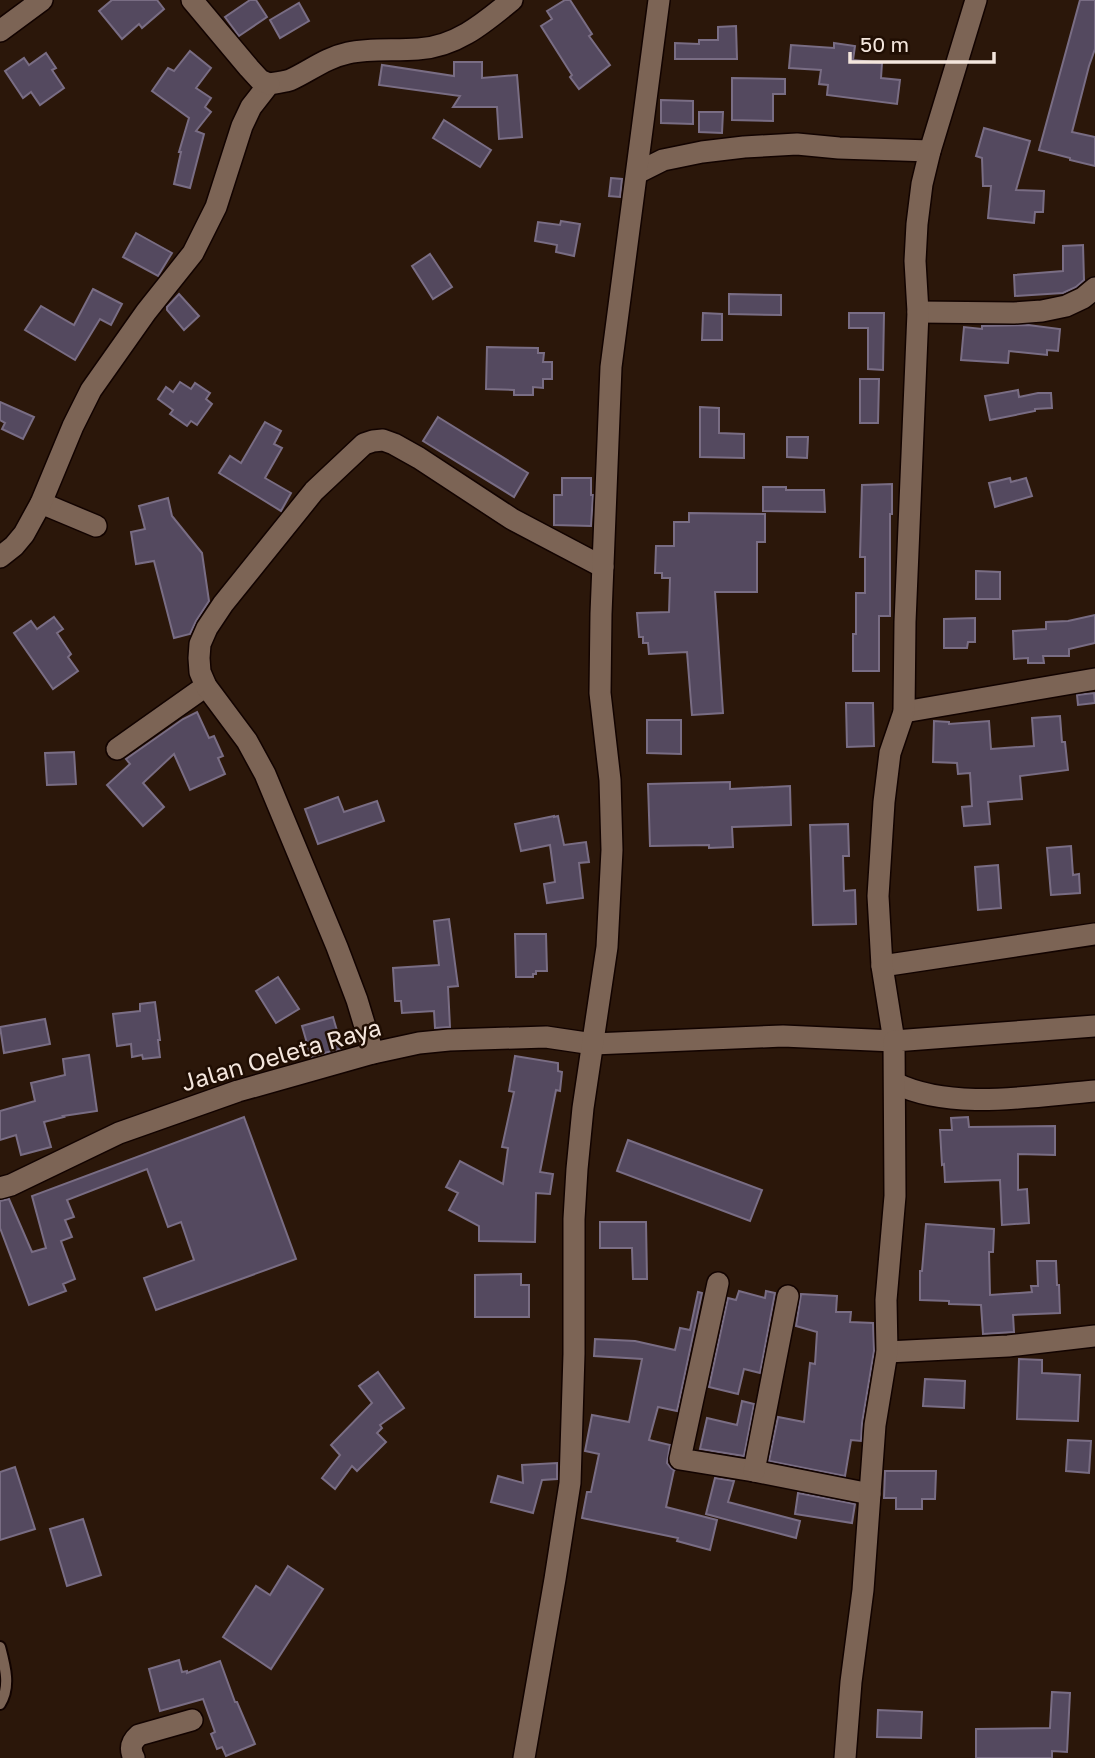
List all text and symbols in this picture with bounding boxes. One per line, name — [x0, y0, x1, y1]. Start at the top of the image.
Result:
scale bar — [850, 21, 993, 65]
text: 50 m — [860, 31, 909, 57]
street label: Jalan Oeleta Raya — [178, 1012, 384, 1096]

